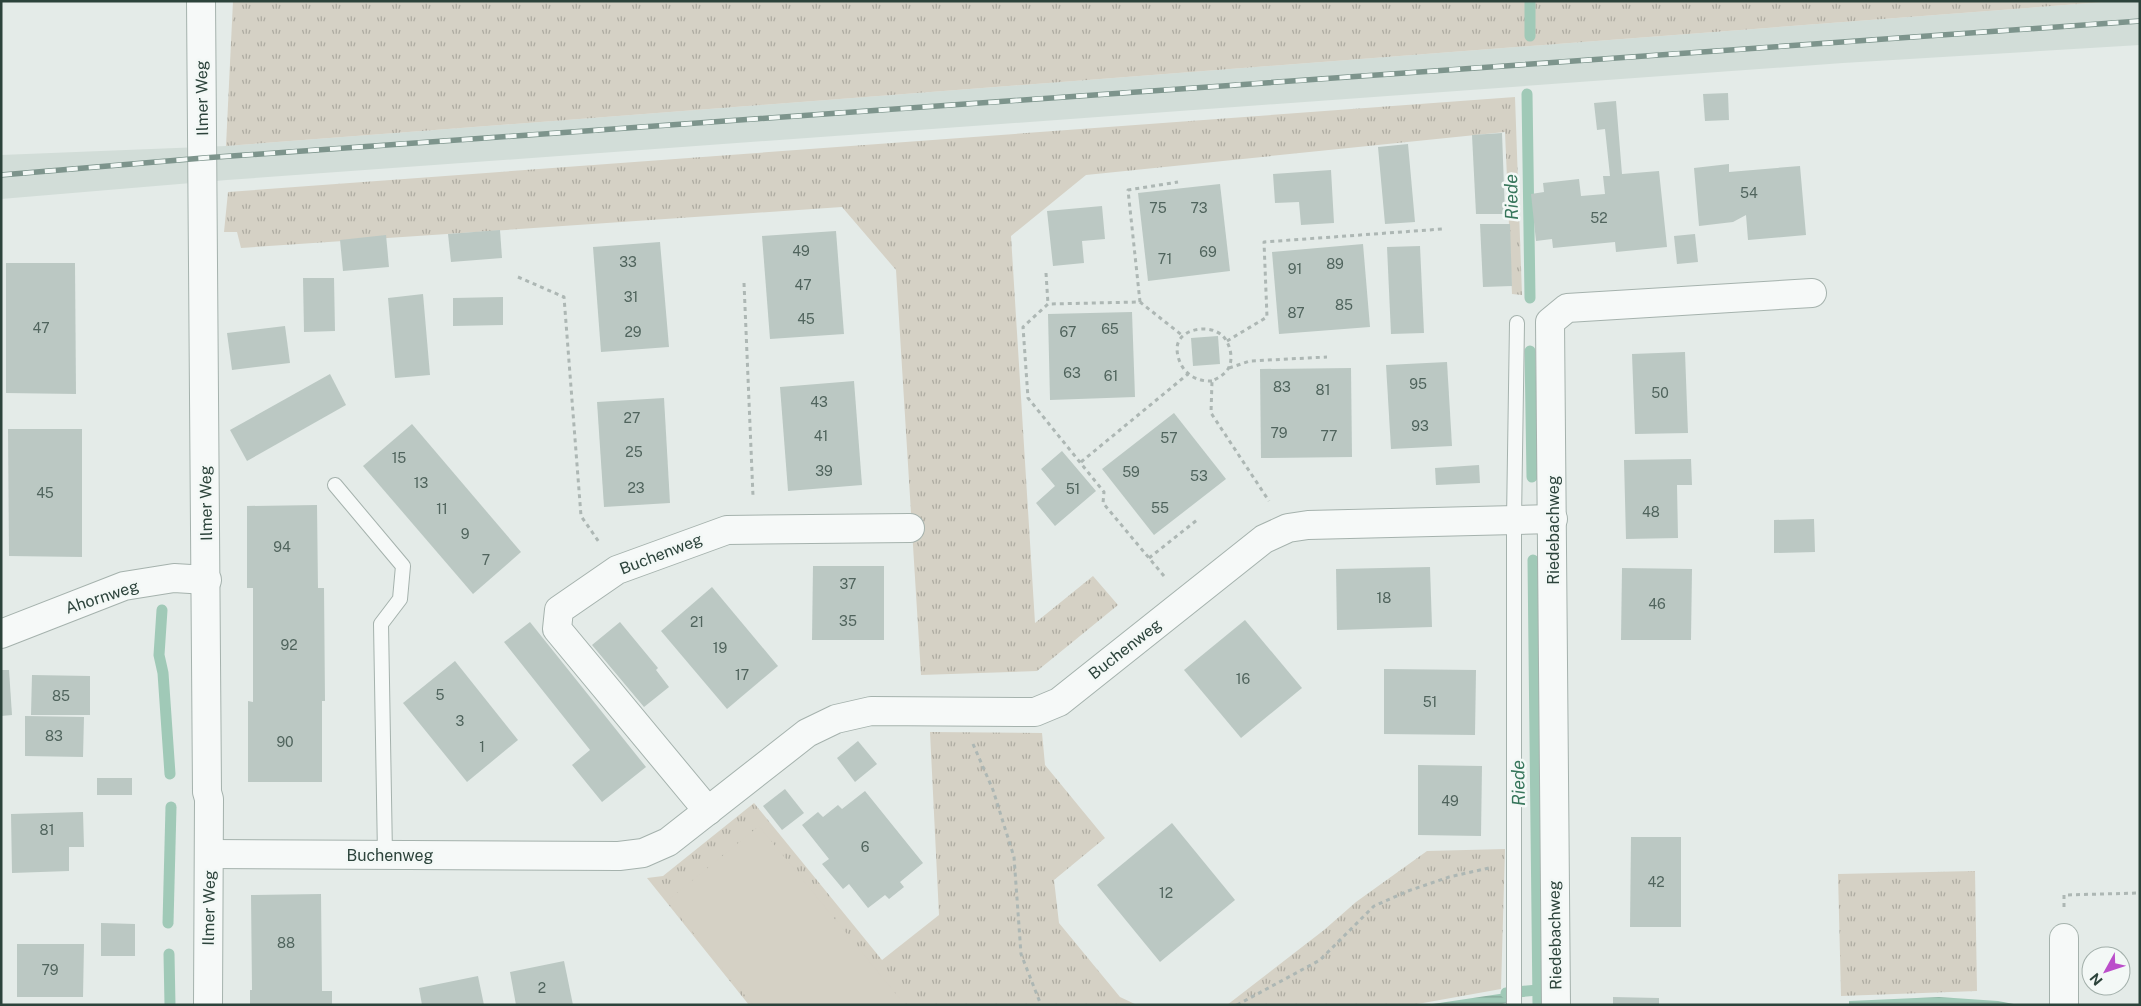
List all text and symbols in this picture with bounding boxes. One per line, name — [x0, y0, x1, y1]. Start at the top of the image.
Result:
street label: Ilmer Weg — [192, 60, 212, 136]
water label: Riede — [1500, 174, 1522, 220]
house number: 54 — [1740, 185, 1758, 201]
house number: 75 — [1149, 200, 1167, 216]
house number: 73 — [1191, 200, 1208, 216]
house number: 52 — [1590, 210, 1608, 226]
house number: 49 — [792, 243, 810, 259]
house number: 69 — [1199, 244, 1217, 260]
house number: 71 — [1158, 251, 1172, 267]
house number: 33 — [619, 254, 637, 270]
house number: 89 — [1326, 256, 1344, 272]
house number: 91 — [1288, 261, 1302, 277]
house number: 47 — [794, 277, 812, 293]
house number: 31 — [624, 289, 638, 305]
house number: 85 — [1335, 297, 1353, 313]
house number: 87 — [1287, 305, 1305, 321]
house number: 45 — [797, 311, 815, 327]
house number: 47 — [32, 320, 50, 336]
house number: 65 — [1101, 321, 1119, 337]
house number: 29 — [624, 324, 642, 340]
house number: 67 — [1060, 324, 1076, 340]
house number: 63 — [1063, 365, 1081, 381]
house number: 61 — [1104, 368, 1118, 384]
house number: 95 — [1409, 376, 1427, 392]
house number: 83 — [1273, 379, 1291, 395]
house number: 81 — [1316, 382, 1330, 398]
house number: 50 — [1651, 385, 1669, 401]
house number: 43 — [810, 394, 828, 410]
house number: 27 — [624, 410, 640, 426]
house number: 93 — [1411, 418, 1429, 434]
house number: 79 — [1271, 425, 1288, 441]
house number: 41 — [814, 428, 828, 444]
house number: 77 — [1321, 428, 1338, 444]
house number: 57 — [1160, 430, 1178, 446]
house number: 25 — [625, 444, 643, 460]
house number: 15 — [392, 450, 406, 466]
house number: 39 — [815, 463, 833, 479]
house number: 59 — [1122, 464, 1140, 480]
street label: Ilmer Weg — [196, 465, 216, 541]
house number: 53 — [1190, 468, 1208, 484]
house number: 13 — [414, 475, 428, 491]
street label: Riedebachweg — [1544, 475, 1563, 585]
house number: 23 — [627, 480, 645, 496]
house number: 51 — [1066, 481, 1080, 497]
house number: 45 — [36, 485, 54, 501]
house number: 55 — [1151, 500, 1169, 516]
house number: 11 — [436, 501, 448, 517]
house number: 48 — [1642, 504, 1660, 520]
house number: 9 — [461, 526, 470, 542]
street label: Buchenweg — [617, 530, 705, 578]
house number: 94 — [273, 539, 291, 555]
house number: 7 — [482, 552, 490, 568]
street label: Ahornweg — [63, 576, 141, 618]
house number: 37 — [840, 576, 856, 592]
house number: 18 — [1377, 590, 1391, 606]
house number: 46 — [1648, 596, 1666, 612]
house number: 35 — [839, 613, 857, 629]
house number: 21 — [690, 614, 704, 630]
street label: Buchenweg — [1085, 615, 1165, 683]
house number: 92 — [280, 637, 298, 653]
house number: 19 — [713, 640, 727, 656]
house number: 17 — [735, 667, 749, 683]
house number: 16 — [1236, 671, 1250, 687]
house number: 5 — [436, 687, 445, 703]
house number: 85 — [52, 688, 70, 704]
house number: 51 — [1423, 694, 1437, 710]
house number: 3 — [456, 713, 465, 729]
house number: 83 — [45, 728, 63, 744]
house number: 90 — [276, 734, 294, 750]
house number: 1 — [479, 739, 485, 755]
water label: Riede — [1507, 760, 1529, 806]
house number: 49 — [1441, 793, 1459, 809]
house number: 81 — [40, 822, 54, 838]
house number: 6 — [861, 839, 870, 855]
street label: Buchenweg — [346, 846, 434, 865]
street label: Ilmer Weg — [199, 870, 219, 946]
house number: 42 — [1647, 874, 1665, 890]
street label: Riedebachweg — [1545, 880, 1565, 990]
house number: 12 — [1159, 885, 1173, 901]
house number: 88 — [277, 935, 295, 951]
north arrow — [2081, 946, 2131, 996]
house number: 79 — [42, 962, 59, 978]
text: N — [2086, 970, 2106, 989]
house number: 2 — [538, 980, 546, 996]

